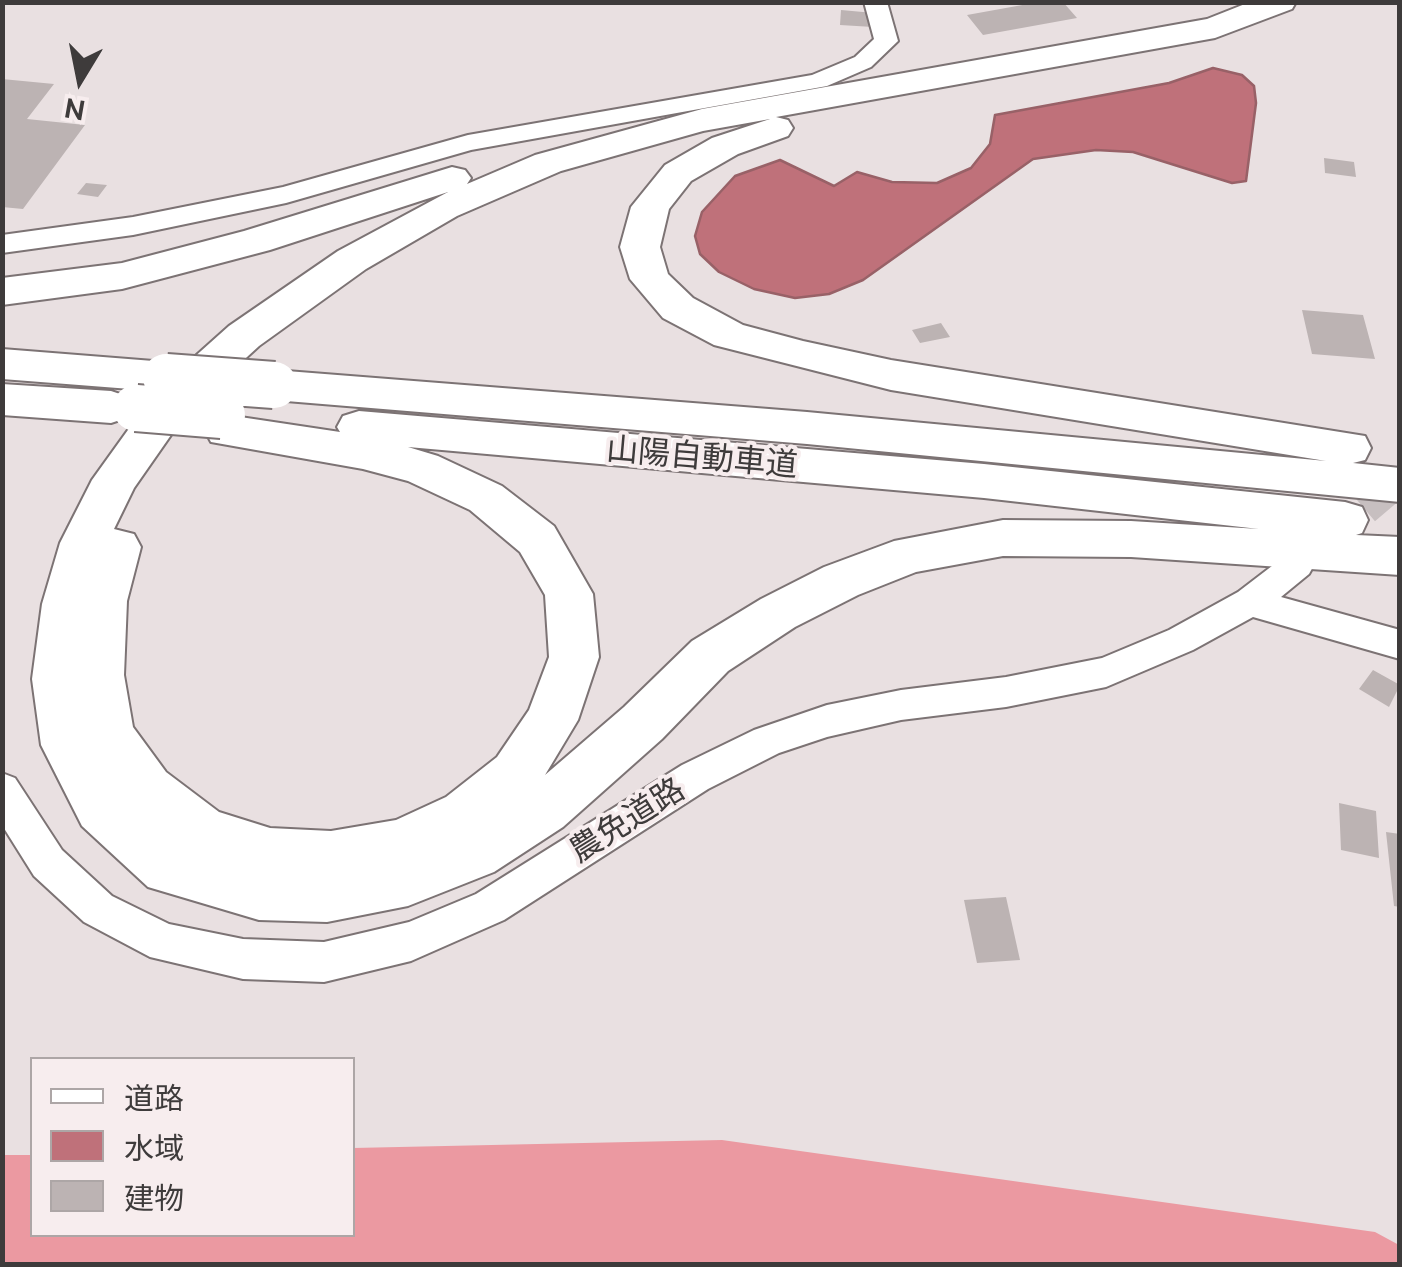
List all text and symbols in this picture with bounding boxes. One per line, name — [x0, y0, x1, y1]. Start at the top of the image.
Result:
north arrow — [30, 30, 130, 130]
text: N — [62, 93, 88, 127]
street label: 山陽自動車道 — [605, 430, 799, 484]
street label: 農免道路 — [563, 770, 691, 870]
legend — [30, 1057, 355, 1237]
text: 道路 — [124, 1081, 184, 1115]
text: 水域 — [124, 1131, 184, 1165]
text: 建物 — [124, 1181, 184, 1215]

